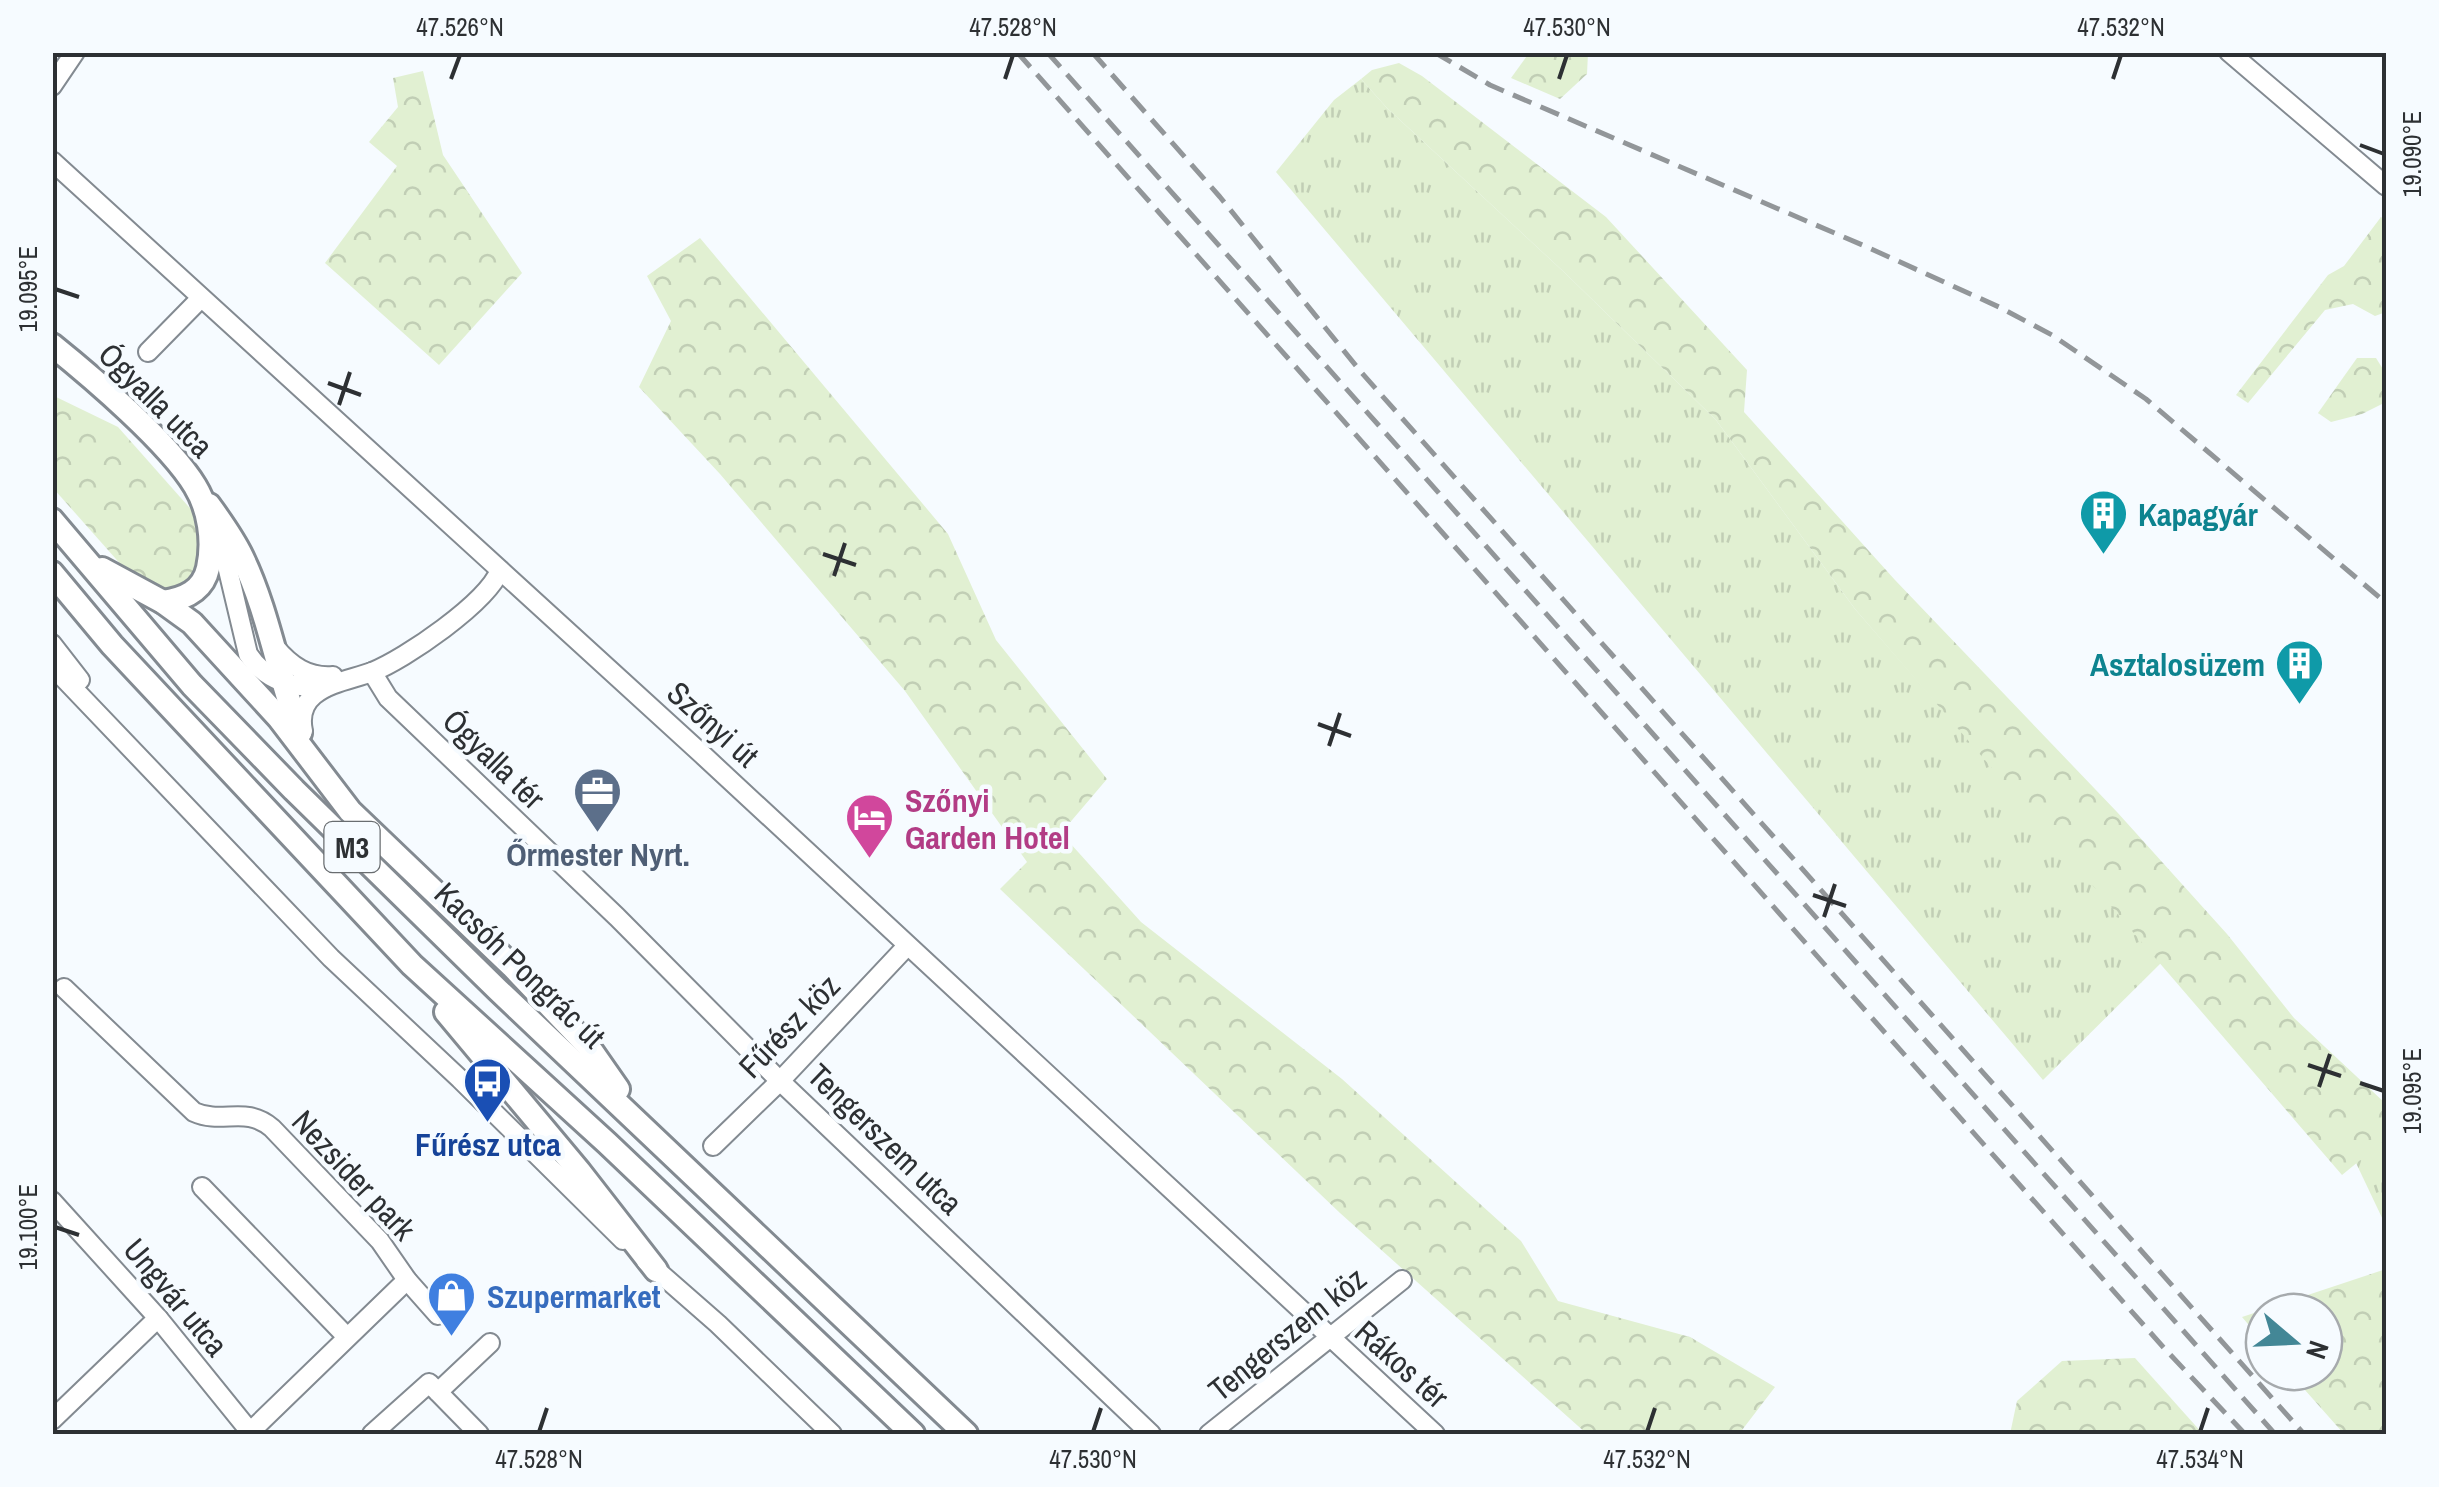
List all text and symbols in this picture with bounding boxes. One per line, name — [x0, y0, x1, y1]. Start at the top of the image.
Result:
text: 47.526°N — [416, 10, 504, 44]
text: 47.528°N — [969, 10, 1057, 44]
text: 47.530°N — [1523, 10, 1611, 44]
text: 47.532°N — [2077, 10, 2165, 44]
text: 19.090°E — [2395, 111, 2429, 197]
text: 19.095°E — [11, 246, 45, 332]
street label: Ógyalla utca — [89, 333, 223, 467]
building icon: Kapagyár — [2077, 488, 2129, 556]
place label: Kapagyár — [2138, 493, 2258, 536]
building icon: Asztalosüzem — [2274, 638, 2326, 706]
place label: Asztalosüzem — [2090, 643, 2265, 686]
street label: Szőnyi út — [658, 671, 768, 777]
street label: Ógyalla tér — [433, 699, 555, 819]
office icon: Őrmester Nyrt. — [572, 766, 624, 834]
place label: Szőnyi Garden Hotel — [905, 779, 1070, 859]
hotel icon: Szőnyi Garden Hotel — [844, 792, 896, 860]
road number: M3 — [324, 822, 380, 872]
place label: Őrmester Nyrt. — [506, 833, 690, 876]
street label: Kacsóh Pongrác út — [425, 873, 615, 1057]
street label: Fűrész köz — [729, 965, 849, 1087]
text: 19.095°E — [2395, 1048, 2429, 1134]
street label: Tengerszem utca — [798, 1054, 972, 1224]
bus stop icon: Fűrész utca — [462, 1056, 514, 1124]
street label: Nezsider park — [283, 1101, 426, 1250]
place label: Fűrész utca — [415, 1123, 561, 1166]
text: 19.100°E — [11, 1184, 45, 1270]
street label: Ungvár utca — [114, 1229, 238, 1365]
street label: Tengerszem köz — [1199, 1257, 1375, 1411]
shop icon: Szupermarket — [426, 1270, 478, 1338]
place label: Szupermarket — [487, 1275, 661, 1318]
north arrow — [2244, 1292, 2344, 1392]
street label: Rákos tér — [1346, 1310, 1458, 1418]
text: N — [2297, 1336, 2338, 1364]
text: 47.528°N — [495, 1442, 583, 1476]
text: 47.530°N — [1049, 1442, 1137, 1476]
text: 47.532°N — [1603, 1442, 1691, 1476]
text: 47.534°N — [2156, 1442, 2244, 1476]

